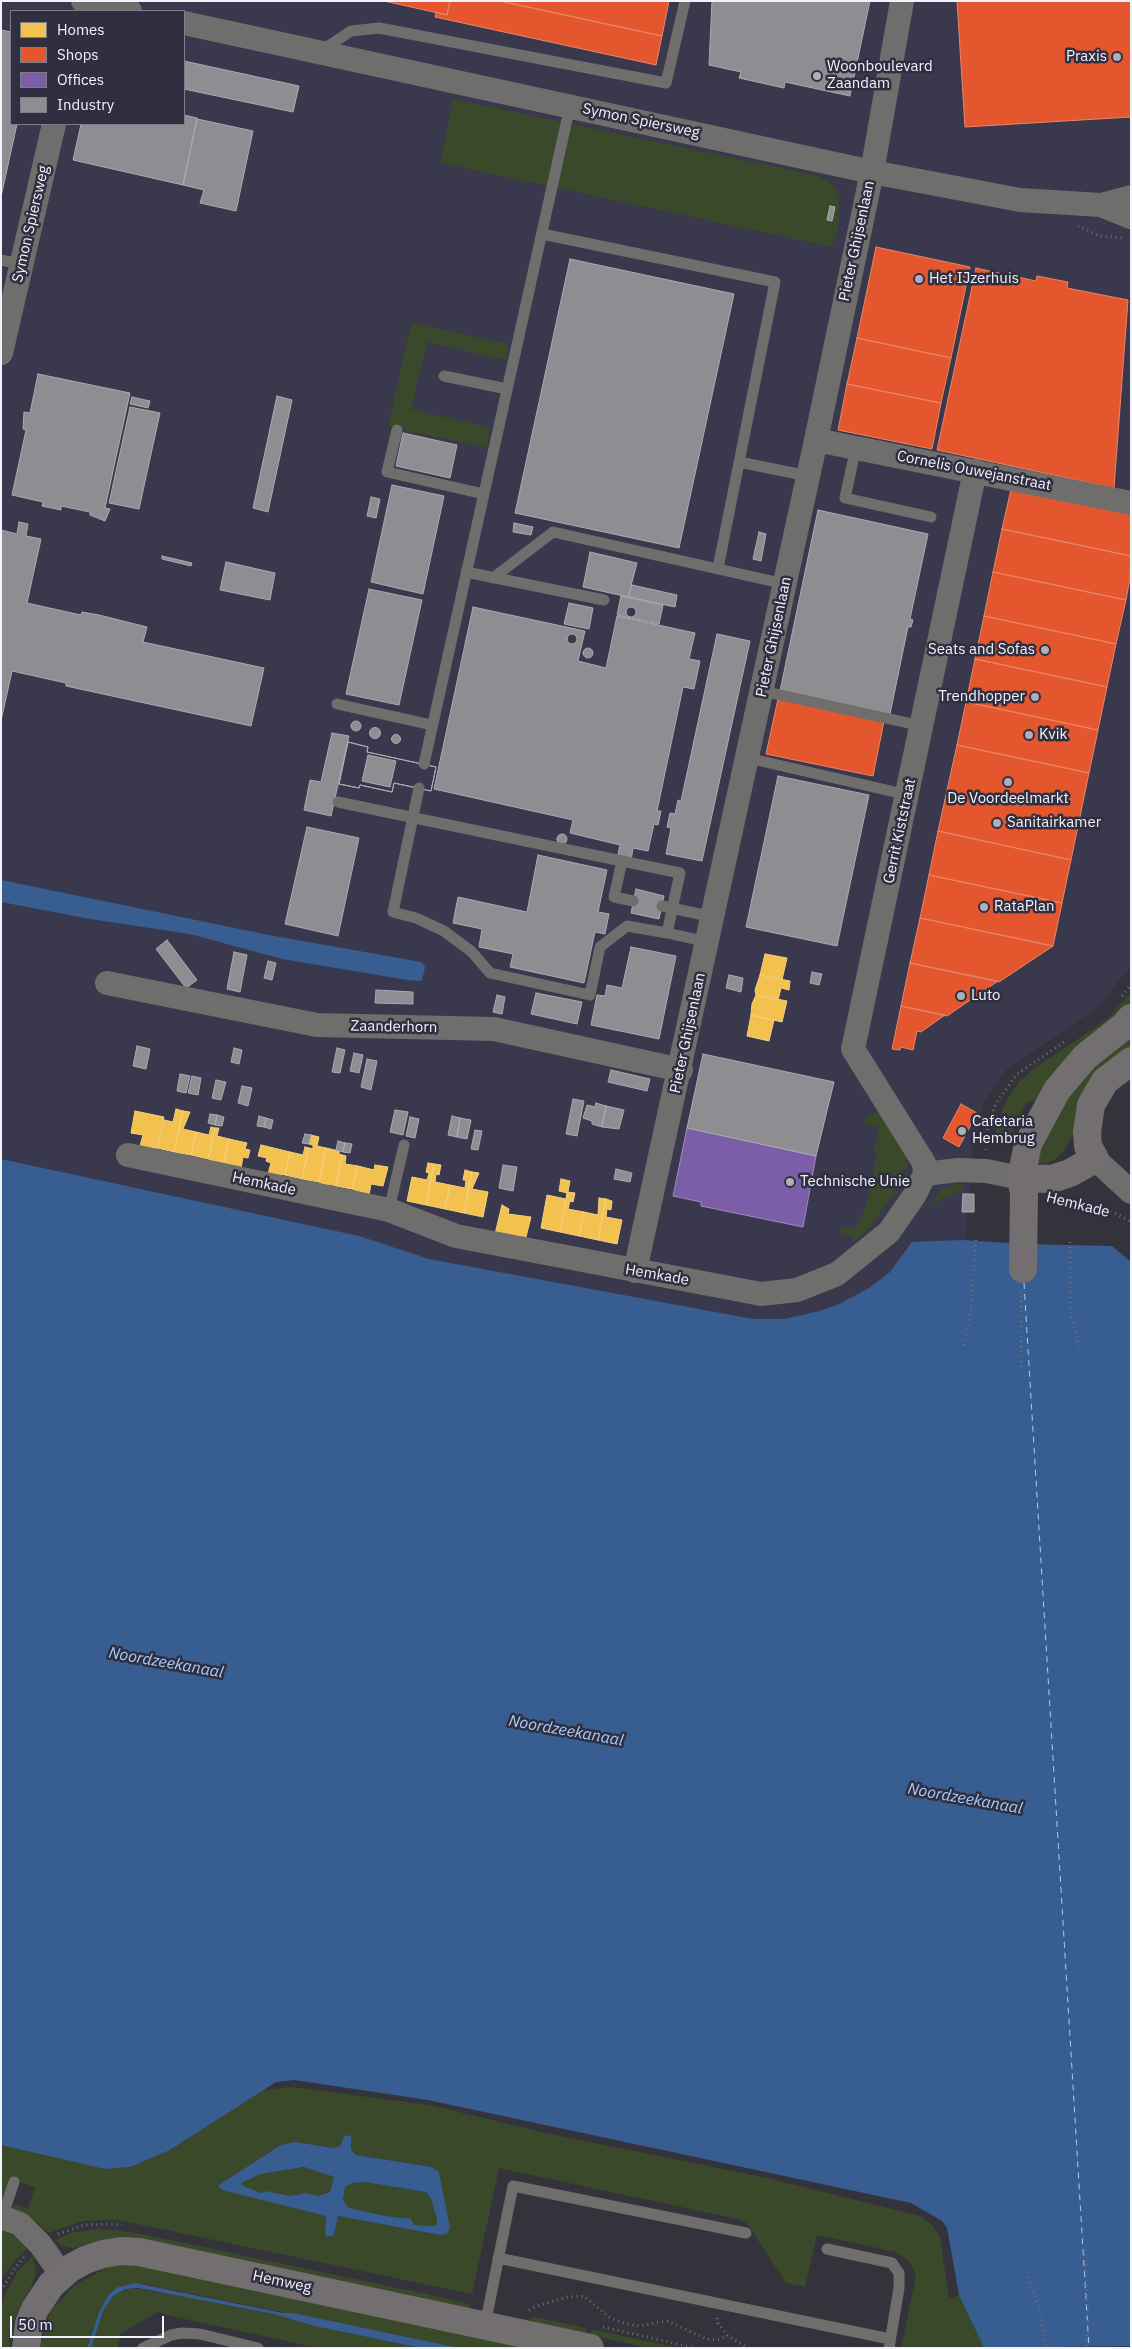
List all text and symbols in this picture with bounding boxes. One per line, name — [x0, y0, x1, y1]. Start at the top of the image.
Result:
legend — [10, 10, 185, 125]
text: Homes — [57, 20, 105, 39]
text: Shops — [57, 45, 99, 64]
place label: Praxis — [1066, 48, 1107, 66]
marker: Praxis — [1111, 51, 1123, 63]
place label: Woonboulevard Zaandam — [827, 58, 933, 93]
text: Offices — [57, 70, 104, 89]
marker: Woonboulevard Zaandam — [811, 70, 823, 82]
text: Industry — [57, 95, 114, 114]
street label: Symon Spiersweg — [581, 100, 701, 142]
street label: Symon Spiersweg — [9, 164, 53, 284]
street label: Pieter Ghijsenlaan — [835, 179, 879, 303]
place label: Het IJzerhuis — [929, 270, 1019, 288]
marker: Het IJzerhuis — [913, 273, 925, 285]
street label: Cornelis Ouwejanstraat — [895, 447, 1053, 495]
street label: Pieter Ghijsenlaan — [752, 575, 796, 699]
place label: Seats and Sofas — [928, 641, 1035, 659]
marker: Seats and Sofas — [1039, 644, 1051, 656]
place label: Trendhopper — [938, 688, 1025, 706]
marker: Trendhopper — [1029, 691, 1041, 703]
place label: Kvik — [1039, 726, 1067, 744]
marker: Kvik — [1023, 729, 1035, 741]
marker: De Voordeelmarkt — [1002, 776, 1014, 788]
street label: Gerrit Kiststraat — [880, 777, 920, 885]
place label: De Voordeelmarkt — [947, 790, 1069, 808]
place label: Sanitairkamer — [1007, 814, 1101, 832]
marker: Sanitairkamer — [991, 817, 1003, 829]
place label: RataPlan — [994, 898, 1054, 916]
marker: RataPlan — [978, 901, 990, 913]
street label: Pieter Ghijsenlaan — [666, 971, 710, 1095]
place label: Luto — [971, 987, 1000, 1005]
marker: Luto — [955, 990, 967, 1002]
street label: Zaanderhorn — [351, 1017, 437, 1037]
place label: Cafetaria Hembrug — [972, 1113, 1035, 1148]
marker: Cafetaria Hembrug — [956, 1125, 968, 1137]
street label: Hemkade — [230, 1168, 298, 1200]
place label: Technische Unie — [800, 1173, 910, 1191]
marker: Technische Unie — [784, 1176, 796, 1188]
street label: Hemkade — [1044, 1188, 1112, 1222]
street label: Hemkade — [624, 1261, 690, 1289]
water label: Noordzeekanaal — [107, 1643, 225, 1683]
water label: Noordzeekanaal — [507, 1711, 625, 1751]
water label: Noordzeekanaal — [906, 1779, 1024, 1819]
street label: Hemweg — [251, 2267, 313, 2297]
scale bar — [12, 2306, 166, 2338]
text: 50 m — [18, 2315, 53, 2334]

